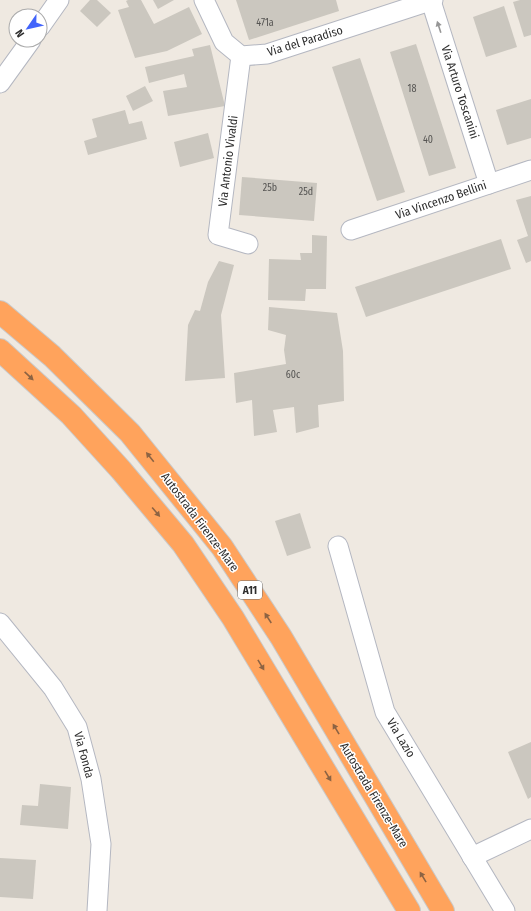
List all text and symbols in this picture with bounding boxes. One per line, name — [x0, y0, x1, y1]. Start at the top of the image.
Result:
north arrow — [8, 8, 48, 48]
house number: 471a — [256, 17, 274, 29]
one-way arrow — [436, 20, 442, 32]
street label: Via del Paradiso — [266, 23, 344, 59]
text: N — [13, 27, 27, 40]
street label: Via Arturo Toscanini — [438, 43, 482, 141]
house number: 18 — [408, 83, 416, 95]
street label: Via Antonio Vivaldi — [215, 115, 241, 207]
house number: 40 — [423, 134, 433, 146]
street label: Via Vincenzo Bellini — [394, 178, 488, 222]
house number: 25b — [263, 182, 277, 194]
house number: 25d — [299, 186, 313, 198]
house number: 60c — [286, 369, 301, 381]
one-way arrow — [24, 371, 34, 381]
one-way arrow — [146, 452, 155, 462]
street label: Autostrada Firenze-Mare — [158, 470, 242, 574]
one-way arrow — [152, 506, 161, 517]
road number: A11 — [238, 581, 262, 599]
one-way arrow — [265, 612, 272, 624]
one-way arrow — [257, 660, 265, 670]
street label: Via Lazio — [384, 716, 418, 760]
one-way arrow — [332, 723, 339, 735]
street label: Via Fonda — [71, 730, 97, 780]
street label: Autostrada Firenze-Mare — [337, 740, 411, 850]
one-way arrow — [324, 770, 331, 782]
one-way arrow — [420, 871, 427, 883]

